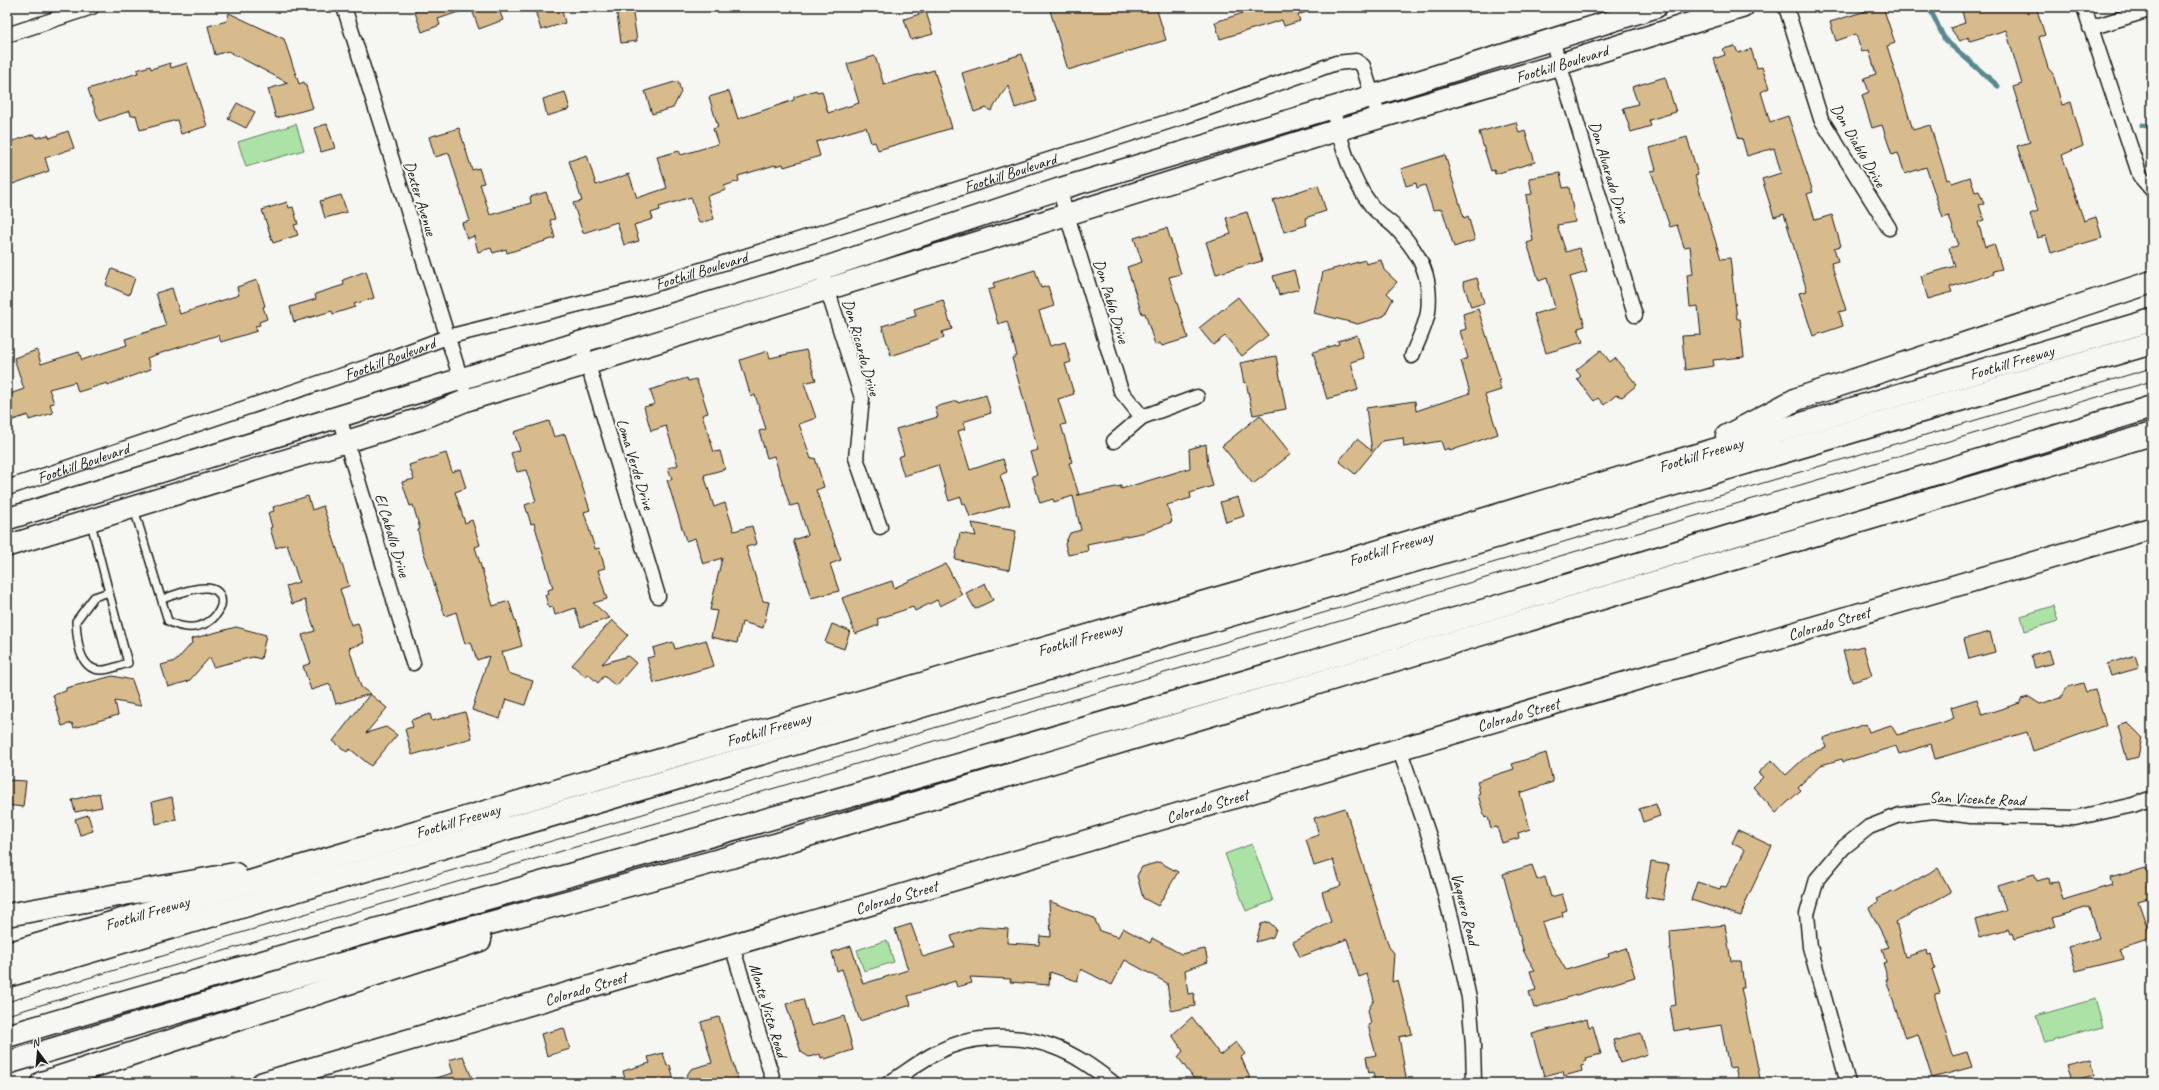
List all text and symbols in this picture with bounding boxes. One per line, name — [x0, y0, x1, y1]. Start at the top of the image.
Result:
street label: Foothill Boulevard — [1513, 40, 1613, 88]
street label: Don Diablo Drive — [1826, 100, 1891, 192]
street label: Don Alvarado Drive — [1584, 119, 1635, 227]
street label: Foothill Boulevard — [962, 148, 1061, 197]
street label: Dexter Avenue — [399, 159, 441, 240]
street label: Foothill Boulevard — [653, 246, 752, 295]
street label: Don Pablo Drive — [1089, 257, 1134, 347]
street label: Don Ricardo Drive — [838, 297, 885, 399]
street label: Foothill Boulevard — [342, 332, 441, 385]
street label: Foothill Freeway — [1967, 340, 2058, 385]
street label: Loma Verde Drive — [612, 416, 659, 514]
street label: Foothill Freeway — [1656, 433, 1747, 477]
street label: Foothill Boulevard — [35, 438, 134, 488]
street label: El Caballo Drive — [370, 491, 415, 581]
street label: Foothill Freeway — [1346, 526, 1437, 571]
street label: Colorado Street — [1786, 602, 1875, 645]
street label: Foothill Freeway — [1035, 617, 1126, 661]
street label: Colorado Street — [1475, 693, 1564, 737]
street label: Foothill Freeway — [724, 707, 815, 751]
street label: Colorado Street — [1164, 784, 1253, 828]
street label: San Vicente Road — [1929, 787, 2028, 811]
street label: Foothill Freeway — [413, 799, 504, 843]
street label: Vaquero Road — [1446, 871, 1484, 950]
street label: Colorado Street — [853, 875, 943, 919]
street label: Foothill Freeway — [103, 891, 193, 935]
street label: Monte Vista Road — [744, 961, 793, 1062]
street label: Colorado Street — [542, 967, 632, 1011]
north arrow — [18, 1032, 58, 1072]
text: N — [30, 1034, 43, 1050]

